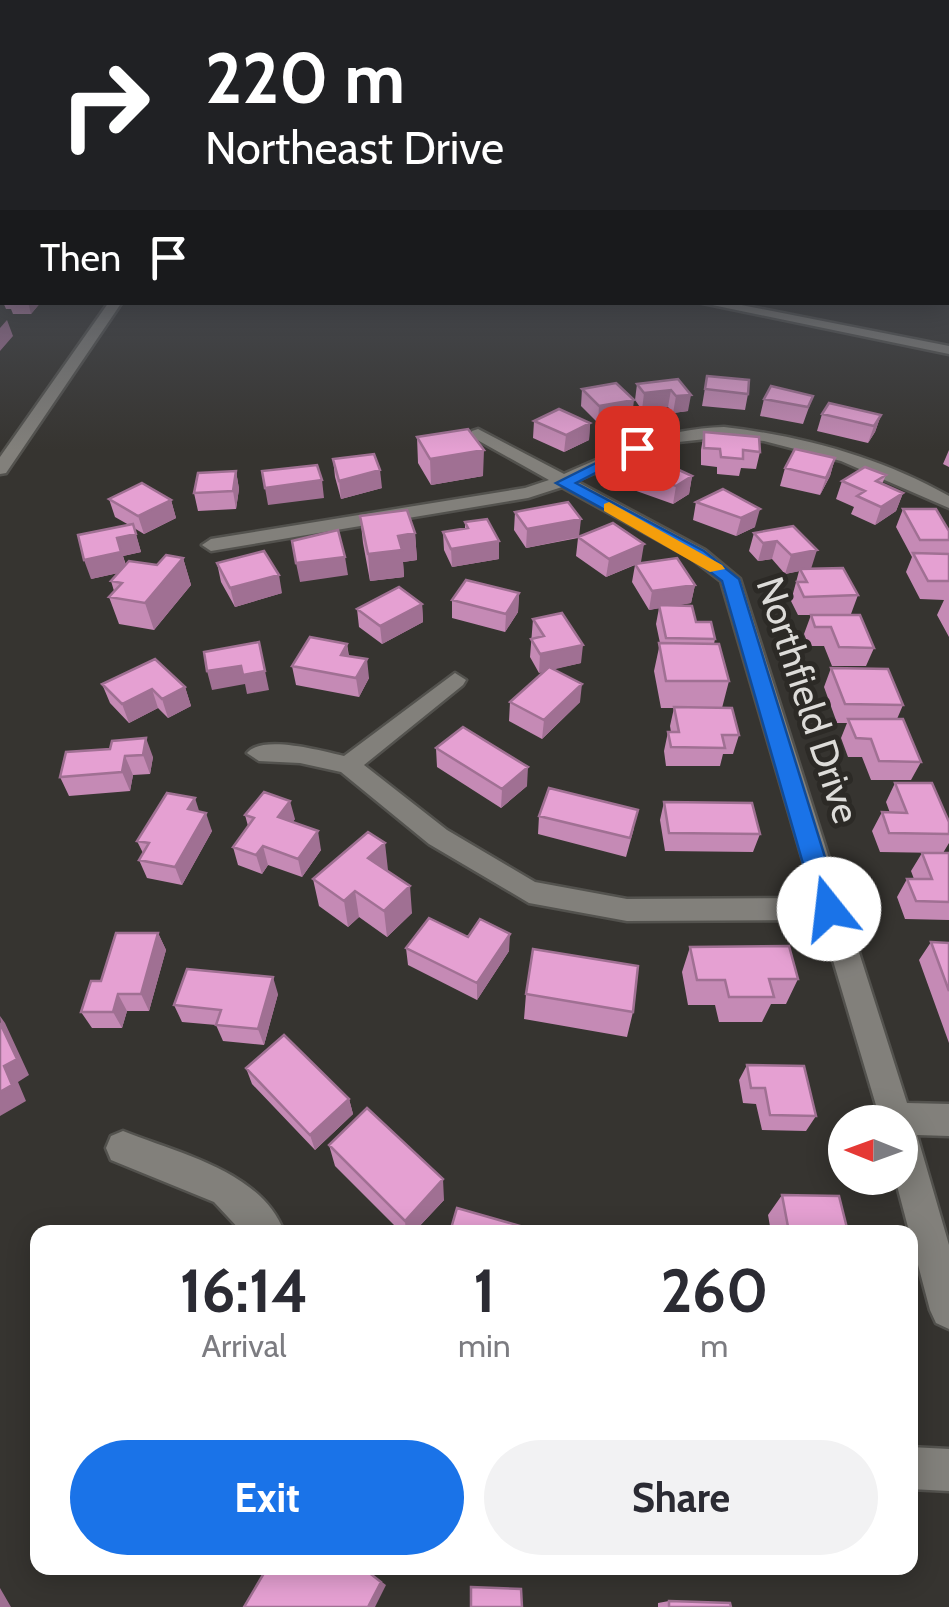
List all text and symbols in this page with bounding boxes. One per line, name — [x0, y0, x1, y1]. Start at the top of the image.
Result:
text: 220 m — [205, 35, 405, 121]
icon: right — [40, 40, 170, 170]
text: Northeast Drive — [205, 121, 504, 175]
icon: arrive — [141, 230, 196, 285]
text: Then — [40, 234, 121, 281]
pin — [595, 406, 680, 491]
icon: arrive — [610, 421, 665, 476]
street label: Northfield Drive — [747, 571, 870, 829]
position arrow — [777, 857, 881, 961]
north arrow — [828, 1105, 918, 1195]
map controls — [828, 1105, 918, 1195]
text: 16:14 — [180, 1254, 308, 1327]
text: 1 — [473, 1254, 495, 1327]
text: 260 — [660, 1254, 768, 1327]
text: Arrival — [201, 1326, 287, 1365]
text: min — [458, 1326, 511, 1365]
text: m — [700, 1326, 728, 1365]
button: Exit — [70, 1440, 464, 1555]
button: Share — [484, 1440, 878, 1555]

